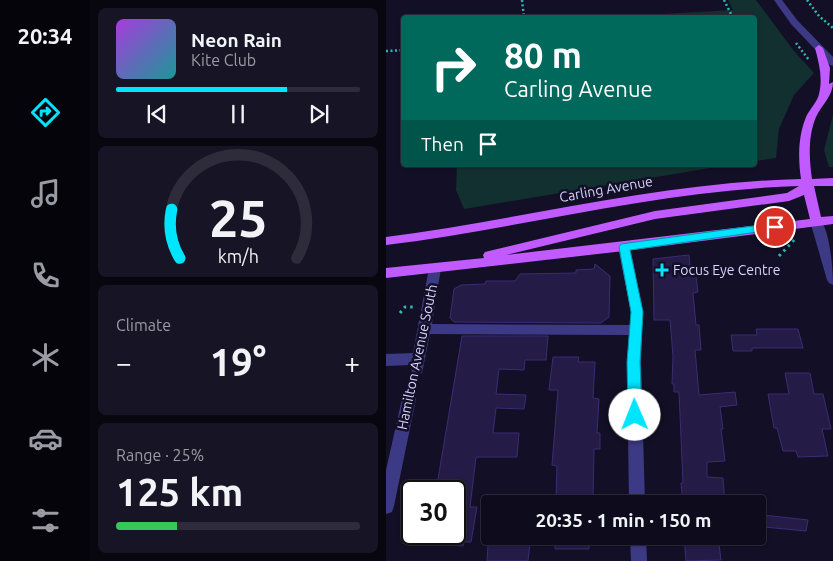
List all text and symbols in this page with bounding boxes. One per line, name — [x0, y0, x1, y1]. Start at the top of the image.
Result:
text: 20:34 — [17, 23, 73, 48]
text: Neon Rain — [191, 29, 282, 51]
icon: right — [421, 35, 486, 100]
text: 80 m — [504, 35, 582, 75]
text: Kite Club — [191, 51, 256, 69]
text: Carling Avenue — [504, 76, 653, 101]
icon: directions — [28, 95, 63, 130]
icon: previous — [143, 100, 171, 128]
icon: pause — [224, 100, 252, 128]
icon: next — [305, 100, 333, 128]
icon: arrive — [474, 130, 502, 158]
text: Then — [421, 133, 464, 155]
street label: Carling Avenue — [558, 173, 654, 205]
icon: music — [28, 176, 63, 211]
text: 25 — [209, 189, 267, 247]
pin — [754, 206, 796, 248]
icon: arrive — [761, 213, 789, 241]
text: km/h — [217, 246, 259, 266]
icon: phone — [28, 258, 63, 293]
place label: Focus Eye Centre — [673, 262, 780, 278]
marker: Focus Eye Centre — [655, 263, 669, 277]
street label: Hamilton Avenue South — [394, 283, 440, 431]
text: Climate — [116, 316, 171, 334]
icon: climate — [28, 340, 63, 375]
text: 19° — [210, 341, 266, 383]
text: − — [116, 347, 132, 378]
text: + — [344, 347, 360, 378]
position arrow — [608, 388, 660, 440]
icon: car — [28, 421, 63, 456]
text: Range · 25% — [116, 446, 204, 464]
text: 125 km — [116, 471, 243, 513]
speed limit sign: 30 — [401, 480, 466, 545]
icon: filters — [28, 503, 63, 538]
text: 20:35 · 1 min · 150 m — [536, 509, 711, 531]

